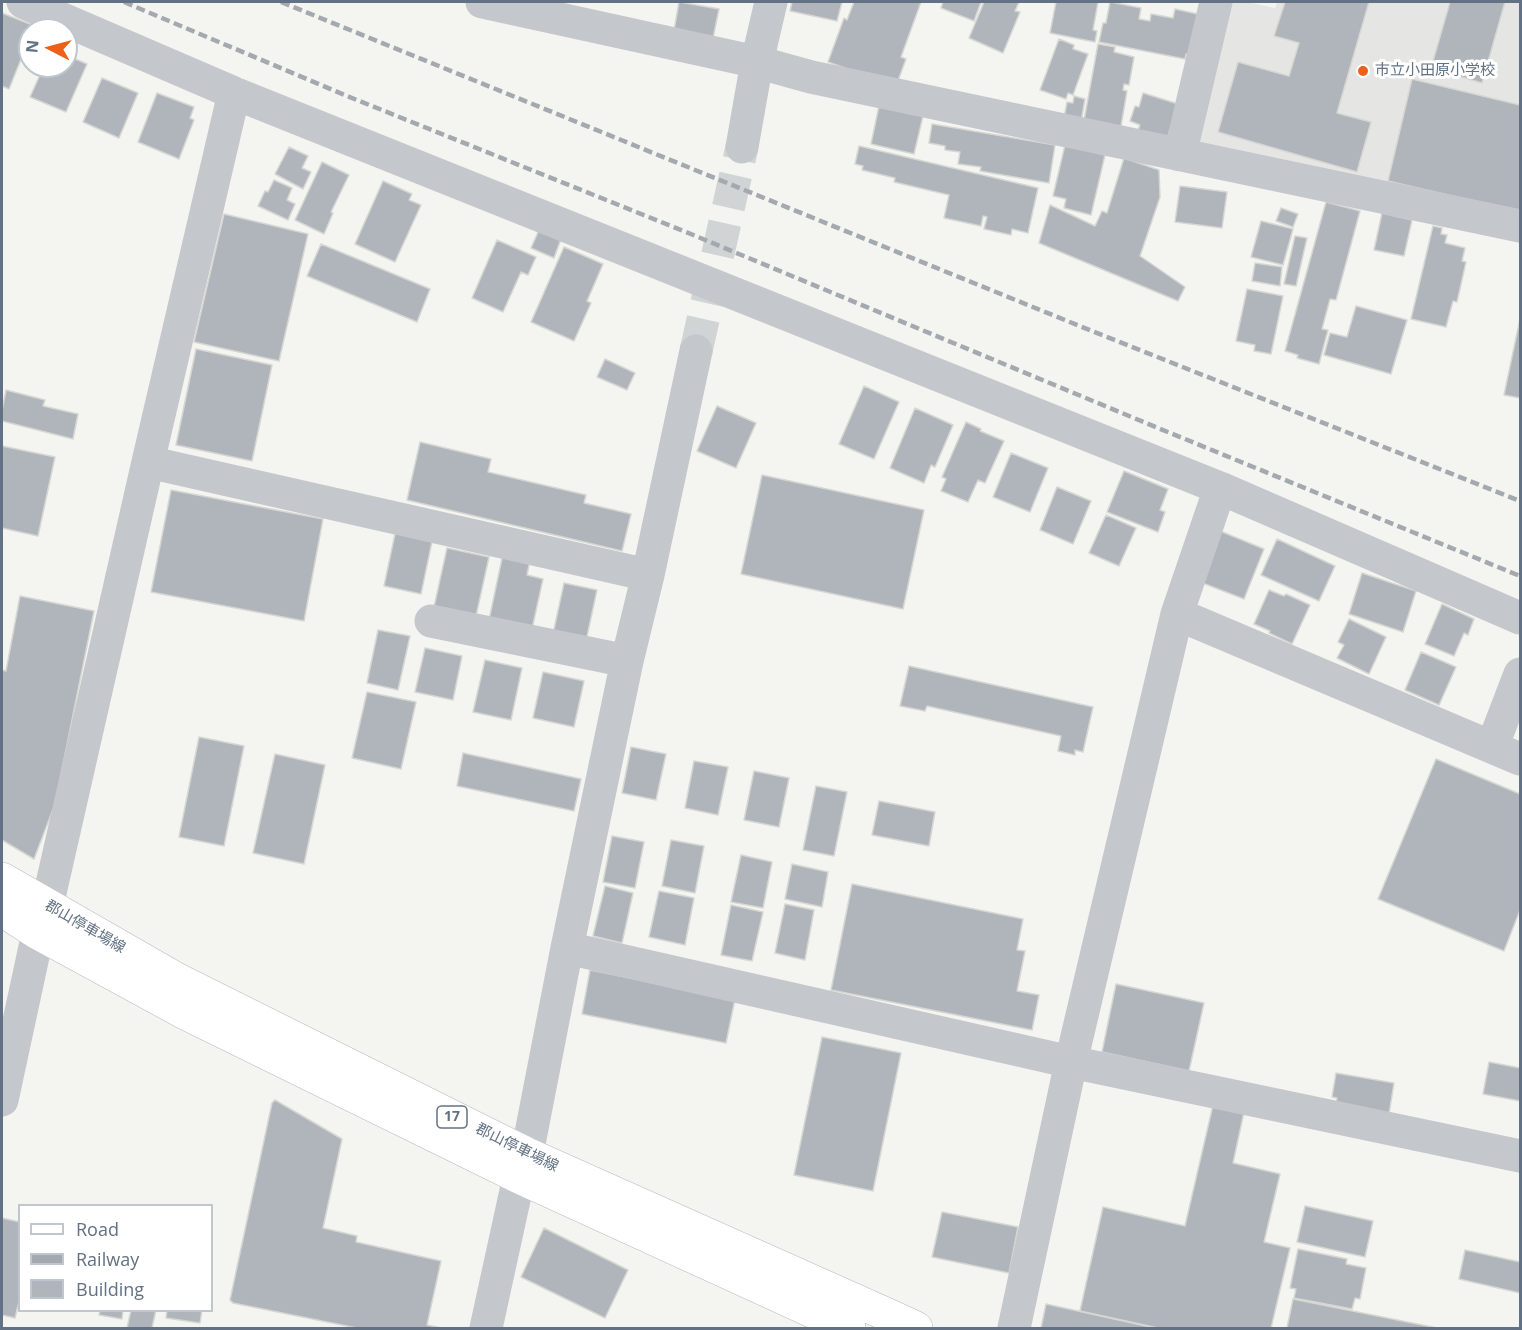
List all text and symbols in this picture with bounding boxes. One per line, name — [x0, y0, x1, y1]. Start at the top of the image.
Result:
north arrow — [18, 18, 78, 78]
text: N — [20, 39, 44, 54]
place label: 市立小田原小学校 — [1375, 62, 1495, 80]
marker: 市立小田原小学校 — [1356, 64, 1370, 78]
street label: 郡山停車場線 — [42, 897, 128, 957]
road number: 17 — [437, 1106, 467, 1128]
street label: 郡山停車場線 — [473, 1120, 561, 1176]
legend — [18, 1204, 213, 1312]
text: Road — [76, 1217, 119, 1241]
text: Railway — [76, 1247, 139, 1271]
text: Building — [76, 1277, 144, 1301]

